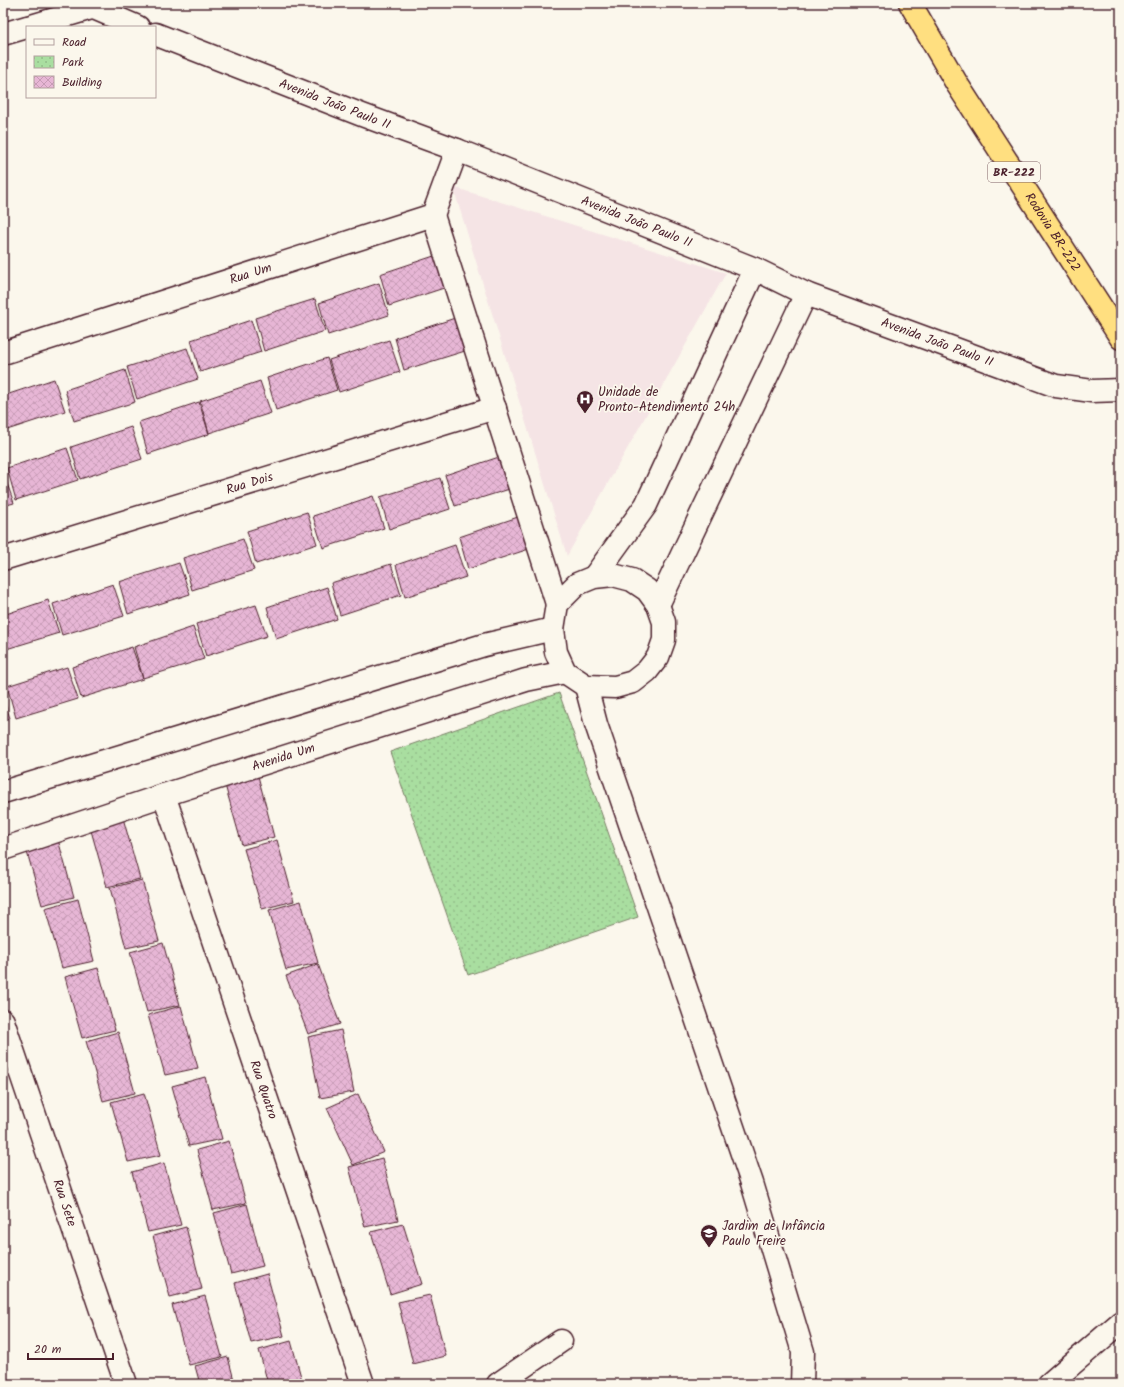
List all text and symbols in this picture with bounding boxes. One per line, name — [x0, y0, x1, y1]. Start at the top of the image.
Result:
legend — [26, 26, 156, 98]
text: Road — [62, 33, 87, 52]
text: Park — [62, 53, 84, 72]
text: Building — [62, 73, 102, 92]
street label: Avenida João Paulo II — [276, 73, 394, 135]
road number: BR-222 — [988, 162, 1040, 182]
street label: Rodovia BR-222 — [1019, 189, 1086, 276]
street label: Avenida João Paulo II — [578, 190, 695, 253]
street label: Rua Um — [227, 257, 274, 290]
street label: Avenida João Paulo II — [878, 312, 996, 373]
place label: Unidade de Pronto-Atendimento 24h — [598, 382, 735, 418]
hospital icon: Unidade de Pronto-Atendimento 24h — [575, 389, 595, 414]
street label: Rua Dois — [224, 466, 276, 500]
street label: Avenida Um — [249, 737, 318, 777]
street label: Rua Quatro — [244, 1057, 283, 1122]
street label: Rua Sete — [47, 1176, 82, 1229]
place label: Jardim de Infância Paulo Freire — [722, 1216, 825, 1252]
school or university icon: Jardim de Infância Paulo Freire — [699, 1223, 719, 1248]
scale bar — [28, 1335, 113, 1361]
text: 20 m — [34, 1340, 62, 1359]

